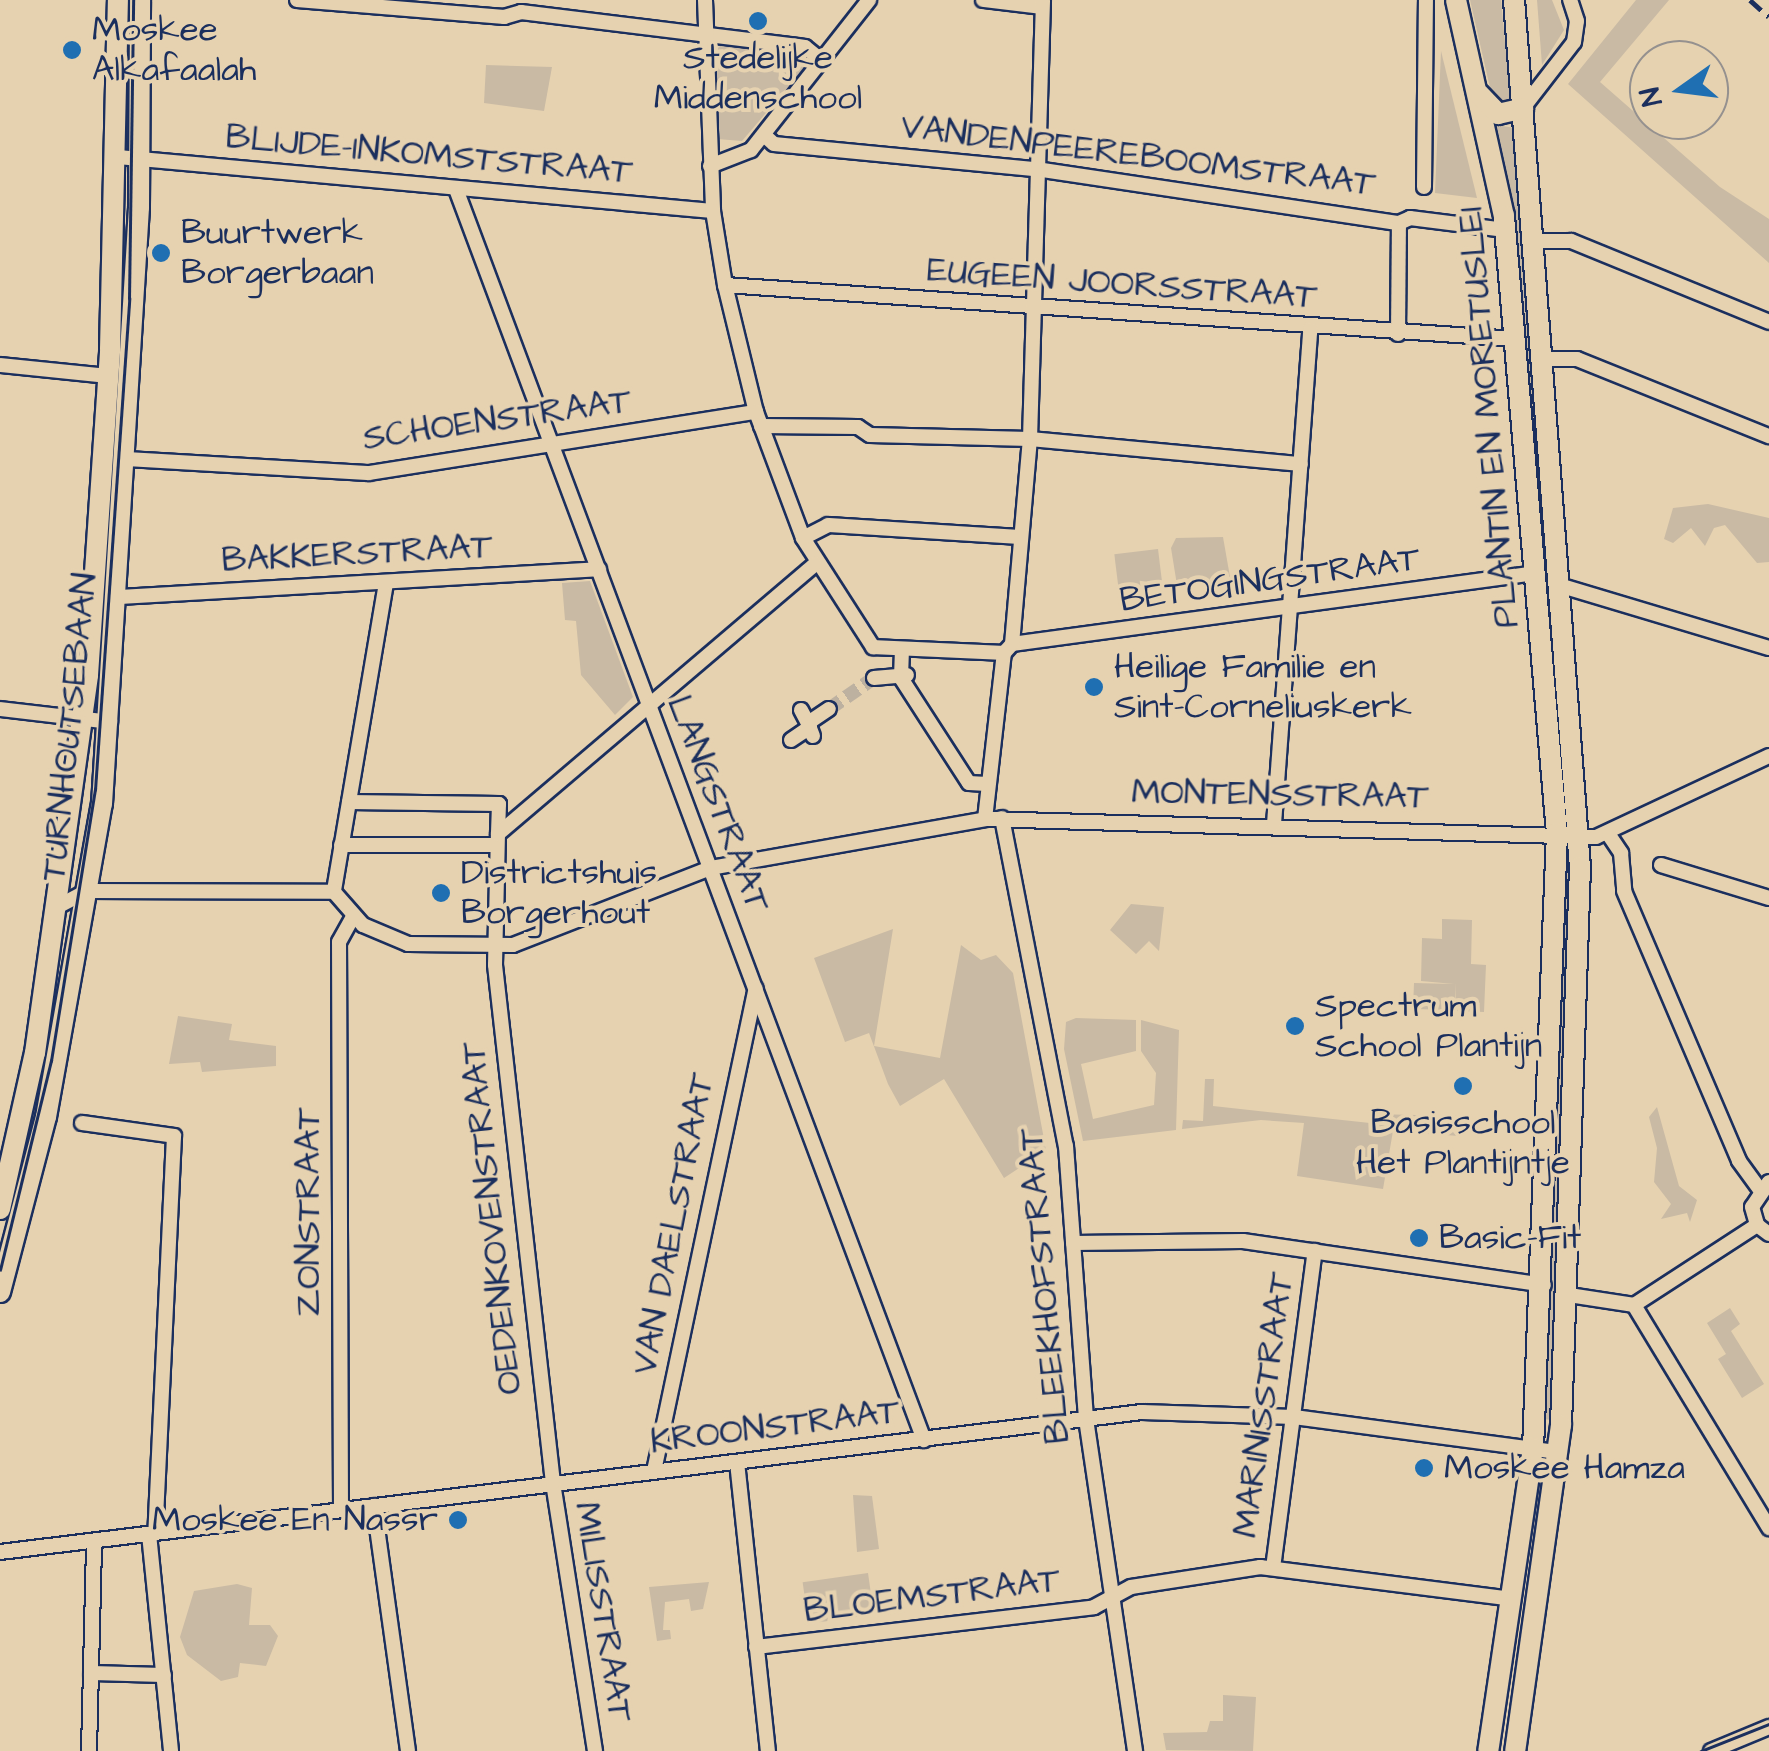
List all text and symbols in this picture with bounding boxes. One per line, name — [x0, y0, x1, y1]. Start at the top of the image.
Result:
place label: Moskee Alkafaalah — [92, 9, 256, 91]
marker: Stedelijke Middenschool — [747, 10, 769, 32]
place label: Stedelijke Middenschool — [654, 37, 862, 119]
marker: Moskee Alkafaalah — [61, 39, 83, 61]
north arrow — [1629, 40, 1729, 140]
text: N — [1630, 84, 1672, 110]
street label: VANDENPEEREBOOMSTRAAT — [898, 106, 1378, 206]
street label: BLIJDE-INKOMSTSTRAAT — [224, 116, 634, 194]
street label: PLANTIN EN MORETUSLEI — [1450, 205, 1528, 629]
place label: Buurtwerk Borgerbaan — [181, 212, 374, 294]
marker: Buurtwerk Borgerbaan — [150, 242, 172, 264]
street label: EUGEEN JOORSSTRAAT — [926, 249, 1318, 319]
street label: SCHOENSTRAAT — [360, 380, 634, 460]
street label: BAKKERSTRAAT — [220, 526, 494, 582]
street label: BETOGINGSTRAAT — [1117, 538, 1423, 622]
street label: TURNHOUTSEBAAN — [33, 571, 107, 883]
place label: Heilige Familie en Sint-Corneliuskerk — [1114, 646, 1412, 728]
marker: Heilige Familie en Sint-Corneliuskerk — [1083, 676, 1105, 698]
street label: LANGSTRAAT — [657, 690, 779, 918]
street label: MONTENSSTRAAT — [1131, 771, 1429, 819]
place label: Districtshuis Borgerhout — [461, 852, 657, 934]
marker: Districtshuis Borgerhout — [430, 882, 452, 904]
place label: Spectrum School Plantijn — [1315, 985, 1542, 1067]
marker: Spectrum School Plantijn — [1284, 1015, 1306, 1037]
street label: OEDENKOVENSTRAAT — [453, 1039, 531, 1397]
street label: VAN DAELSTRAAT — [624, 1070, 724, 1378]
marker: Basisschool Het Plantijntje — [1452, 1075, 1474, 1097]
place label: Basisschool Het Plantijntje — [1356, 1102, 1570, 1184]
street label: ZONSTRAAT — [288, 1108, 330, 1316]
street label: BLEEKHOFSTRAAT — [1010, 1127, 1080, 1445]
place label: Basic-Fit — [1439, 1217, 1581, 1259]
marker: Basic-Fit — [1408, 1227, 1430, 1249]
street label: MARINISSTRAAT — [1225, 1270, 1303, 1540]
street label: KROONSTRAAT — [648, 1391, 902, 1463]
place label: Moskee Hamza — [1444, 1447, 1685, 1489]
marker: Moskee Hamza — [1413, 1457, 1435, 1479]
place label: Moskee En Nassr — [152, 1499, 438, 1541]
street label: MILISSTRAAT — [565, 1499, 641, 1725]
marker: Moskee En Nassr — [447, 1509, 469, 1531]
street label: BLOEMSTRAAT — [801, 1559, 1063, 1633]

